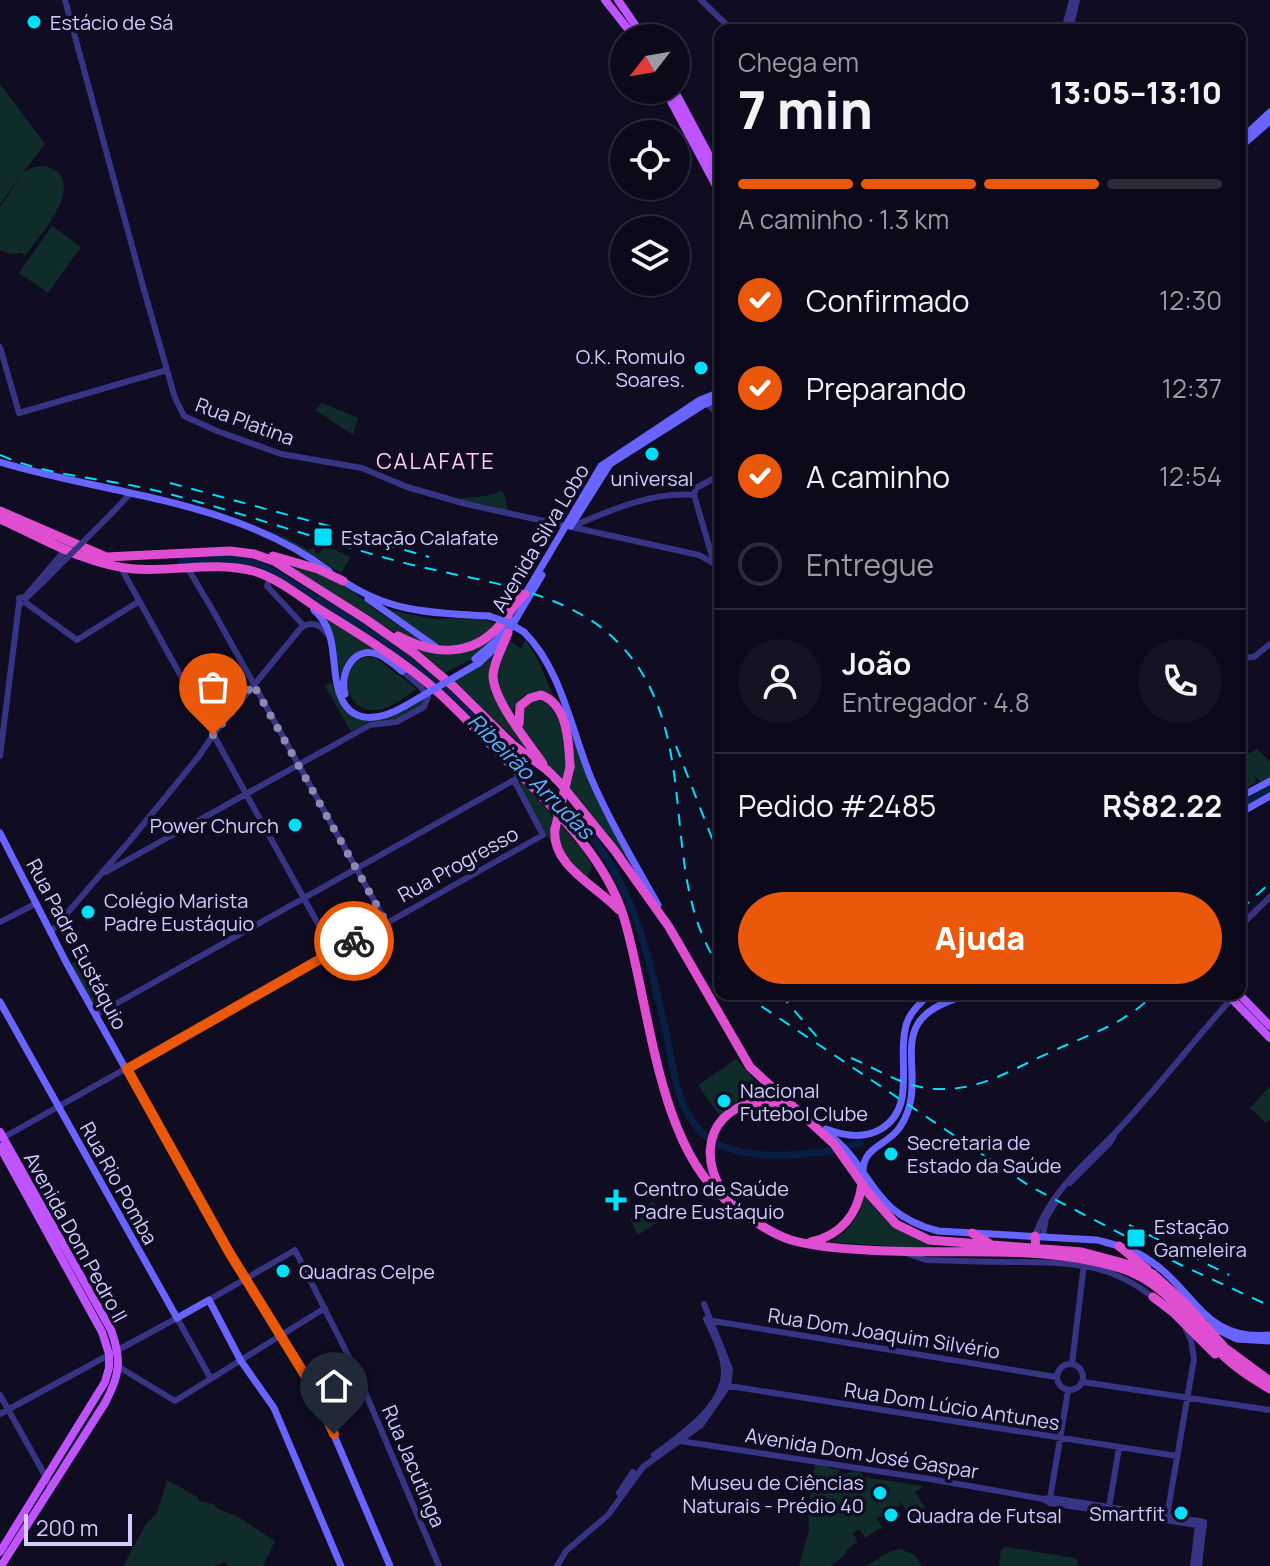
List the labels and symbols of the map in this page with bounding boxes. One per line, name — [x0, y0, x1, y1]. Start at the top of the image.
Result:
place label: Estácio de Sá — [50, 9, 173, 36]
marker: Estácio de Sá — [25, 13, 43, 31]
north arrow — [610, 24, 690, 104]
place label: O.K. Romulo Soares. — [576, 343, 685, 393]
marker: O.K. Romulo Soares. — [692, 359, 710, 377]
street label: Rua Platina — [192, 391, 298, 451]
marker: universal — [643, 445, 661, 463]
district label: CALAFATE — [376, 446, 496, 476]
street label: Avenida Silva Lobo — [485, 459, 595, 617]
place label: universal — [611, 465, 693, 492]
place label: Estação Calafate — [341, 524, 498, 551]
marker: Estação Calafate — [312, 526, 334, 548]
pin — [179, 653, 247, 735]
water label: Ribeirão Arrudas — [461, 706, 602, 847]
place label: Power Church — [150, 812, 279, 839]
marker: Power Church — [286, 816, 304, 834]
street label: Rua Progresso — [393, 820, 523, 908]
street label: Rua Padre Eustáquio — [20, 854, 134, 1034]
place label: Colégio Marista Padre Eustáquio — [104, 887, 255, 937]
courier — [314, 901, 394, 981]
marker: Colégio Marista Padre Eustáquio — [79, 903, 97, 921]
place label: Nacional Futebol Clube — [740, 1077, 868, 1127]
marker: Nacional Futebol Clube — [715, 1092, 733, 1110]
street label: Rua Rio Pomba — [74, 1117, 164, 1249]
place label: Secretaria de Estado da Saúde — [907, 1129, 1062, 1179]
marker: Secretaria de Estado da Saúde — [882, 1145, 900, 1163]
street label: Avenida Dom Pedro II — [18, 1147, 134, 1327]
place label: Centro de Saúde Padre Eustáquio — [634, 1175, 789, 1225]
marker: Centro de Saúde Padre Eustáquio — [605, 1189, 627, 1211]
place label: Estação Gameleira — [1154, 1213, 1247, 1263]
marker: Estação Gameleira — [1125, 1227, 1147, 1249]
place label: Quadras Celpe — [299, 1258, 435, 1285]
marker: Quadras Celpe — [274, 1262, 292, 1280]
street label: Rua Dom Joaquim Silvério — [766, 1301, 1002, 1365]
pin — [300, 1352, 368, 1434]
street label: Rua Dom Lúcio Antunes — [842, 1376, 1062, 1436]
street label: Rua Jacutinga — [376, 1401, 452, 1531]
street label: Avenida Dom José Gaspar — [743, 1421, 981, 1485]
place label: Museu de Ciências Naturais - Prédio 40 — [683, 1469, 864, 1519]
marker: Museu de Ciências Naturais - Prédio 40 — [871, 1484, 889, 1502]
place label: Smartfit — [1089, 1500, 1165, 1527]
place label: Quadra de Futsal — [907, 1502, 1062, 1529]
marker: Smartfit — [1172, 1504, 1190, 1522]
marker: Quadra de Futsal — [882, 1506, 900, 1524]
scale bar — [24, 1510, 132, 1546]

